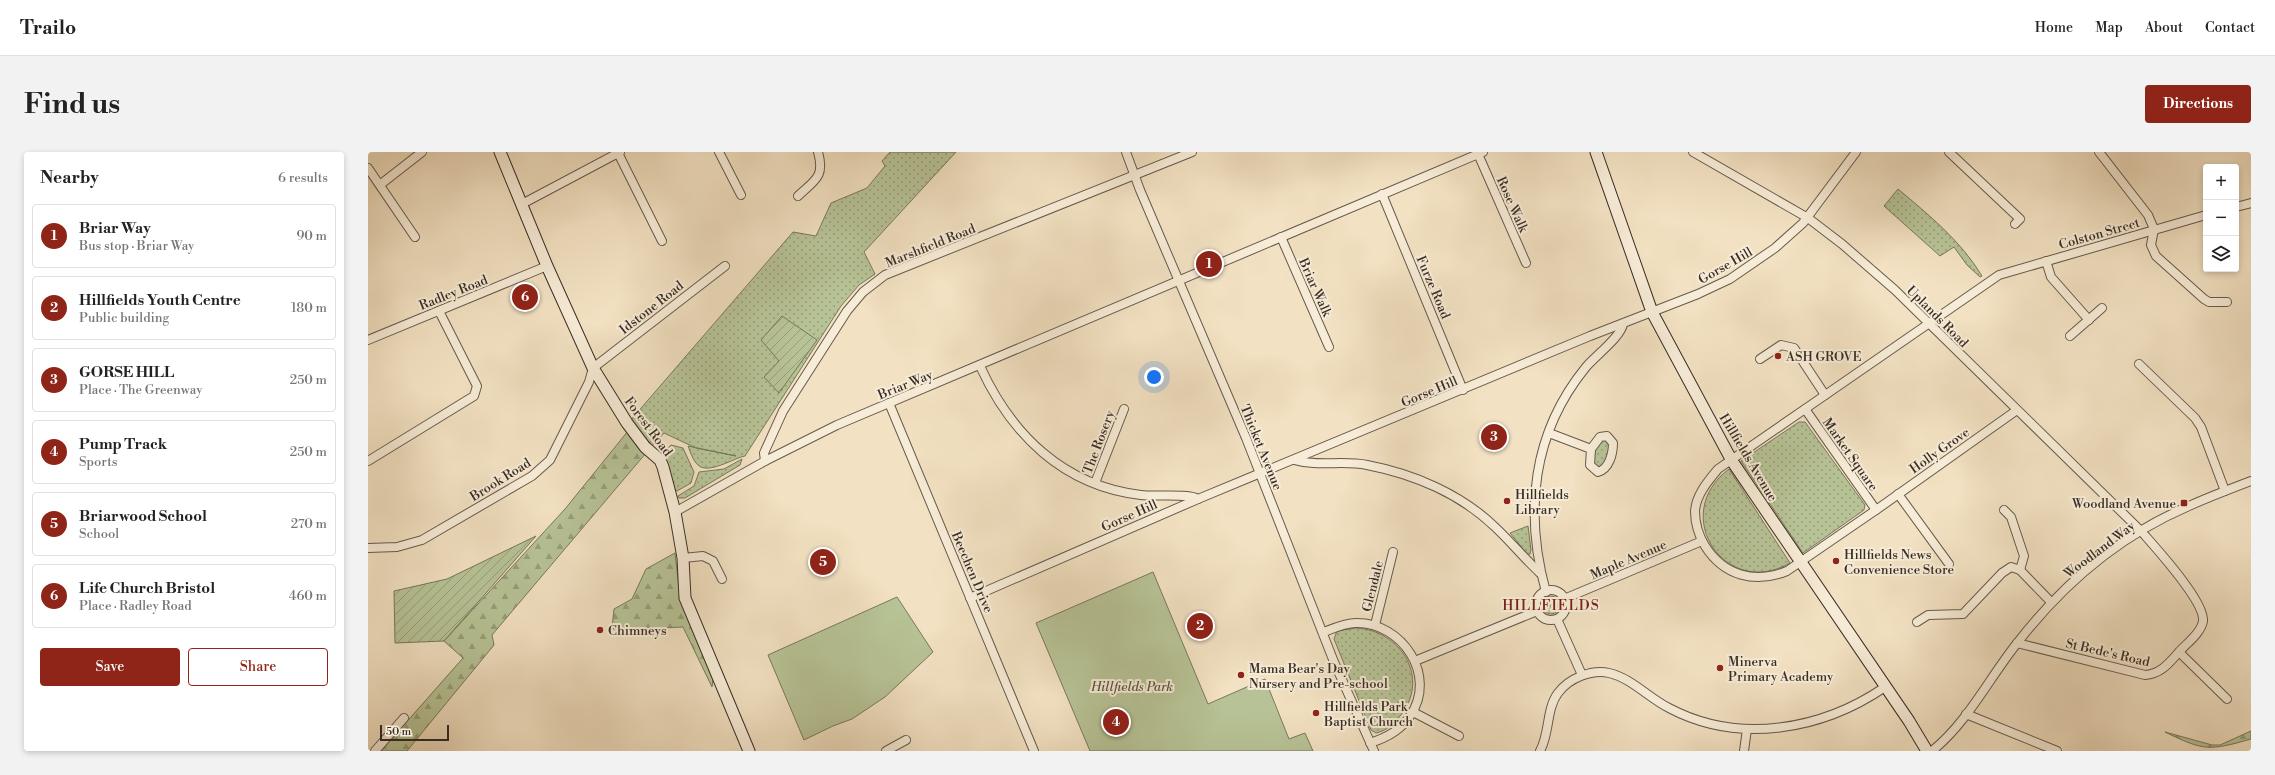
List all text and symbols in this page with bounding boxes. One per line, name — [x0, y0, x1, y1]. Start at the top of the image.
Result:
text: Trailo — [20, 16, 76, 40]
text: Home — [2035, 19, 2073, 37]
text: Map — [2095, 19, 2123, 37]
text: About — [2145, 19, 2183, 37]
text: Contact — [2205, 19, 2255, 37]
button: Directions — [2145, 85, 2251, 123]
text: Find us — [24, 87, 120, 122]
map controls — [2203, 164, 2239, 272]
button: + — [2203, 164, 2239, 200]
text: Nearby — [40, 167, 99, 189]
text: 6 results — [278, 170, 328, 186]
street label: Rose Walk — [1493, 174, 1532, 236]
button: − — [2203, 200, 2239, 236]
street label: Colston Street — [2057, 215, 2142, 253]
text: Briar Way — [79, 219, 151, 238]
street label: Marshfield Road — [883, 220, 978, 271]
text: 1 — [51, 228, 57, 244]
text: 90 m — [296, 228, 327, 244]
button: layers — [2203, 236, 2239, 272]
text: Bus stop · Briar Way — [79, 238, 194, 254]
street label: Gorse Hill — [1696, 244, 1756, 288]
pin: 1 — [1196, 249, 1222, 279]
street label: Furze Road — [1413, 253, 1454, 322]
street label: Briar Walk — [1295, 255, 1336, 320]
street label: Radley Road — [417, 272, 491, 314]
street label: Idstone Road — [616, 277, 687, 338]
pin: 6 — [512, 282, 538, 312]
street label: Uplands Road — [1903, 282, 1972, 351]
text: Hillfields Youth Centre — [79, 291, 241, 310]
text: 2 — [50, 300, 58, 316]
text: 180 m — [291, 300, 327, 316]
text: Public building — [79, 310, 169, 326]
place label: ASH GROVE — [1785, 349, 1861, 365]
marker: ASH GROVE — [1773, 351, 1783, 361]
text: GORSE HILL — [79, 363, 174, 382]
street label: Briar Way — [875, 366, 936, 404]
your location — [1144, 367, 1164, 387]
text: 3 — [50, 372, 58, 388]
text: 250 m — [290, 372, 327, 388]
street label: Gorse Hill — [1399, 373, 1460, 411]
text: Place · The Greenway — [79, 382, 203, 398]
street label: Forest Road — [621, 394, 676, 460]
street label: Thicket Avenue — [1237, 402, 1286, 493]
street label: The Rosery — [1080, 408, 1119, 476]
street label: Hillfields Avenue — [1716, 411, 1781, 505]
street label: Market Square — [1819, 415, 1882, 495]
pin: 3 — [1481, 422, 1507, 452]
street label: Holly Grove — [1907, 424, 1973, 477]
text: Pump Track — [79, 435, 167, 454]
text: 4 — [50, 444, 58, 460]
text: 250 m — [290, 444, 327, 460]
text: Sports — [79, 454, 118, 470]
street label: Brook Road — [466, 455, 534, 505]
place label: Hillfields Library — [1515, 487, 1569, 518]
street label: Gorse Hill — [1099, 496, 1160, 535]
marker: Hillfields Library — [1502, 496, 1512, 506]
place label: Woodland Avenue — [2071, 496, 2176, 512]
marker: Woodland Avenue — [2179, 498, 2189, 508]
text: Briarwood School — [79, 507, 207, 526]
text: 5 — [50, 516, 58, 532]
text: 270 m — [291, 516, 327, 532]
street label: Woodland Way — [2060, 517, 2139, 582]
text: School — [79, 526, 119, 542]
street label: Beechen Drive — [947, 528, 997, 616]
street label: Maple Avenue — [1588, 536, 1669, 583]
pin: 5 — [810, 547, 836, 577]
place label: Hillfields News Convenience Store — [1844, 547, 1955, 578]
marker: Hillfields News Convenience Store — [1831, 556, 1841, 566]
street label: Glendale — [1359, 559, 1387, 613]
text: Life Church Bristol — [79, 579, 215, 598]
text: 6 — [50, 588, 58, 604]
text: 460 m — [289, 588, 327, 604]
district label: HILLFIELDS — [1502, 597, 1600, 615]
text: Place · Radley Road — [79, 598, 192, 614]
pin: 2 — [1187, 611, 1213, 641]
place label: Chimneys — [608, 623, 667, 639]
marker: Chimneys — [595, 625, 605, 635]
street label: St Bede's Road — [2064, 636, 2152, 671]
button: Save — [40, 648, 180, 686]
button: Share — [188, 648, 328, 686]
place label: Minerva Primary Academy — [1728, 654, 1834, 685]
place label: Mama Bear's Day Nursery and Pre-school — [1249, 661, 1388, 692]
marker: Minerva Primary Academy — [1715, 663, 1725, 673]
marker: Mama Bear's Day Nursery and Pre-school — [1236, 670, 1246, 680]
park label: Hillfields Park — [1090, 679, 1173, 695]
place label: Hillfields Park Baptist Church — [1323, 699, 1413, 730]
pin: 4 — [1103, 707, 1129, 737]
marker: Hillfields Park Baptist Church — [1311, 708, 1321, 718]
scale bar — [380, 723, 449, 742]
text: 50 m — [386, 725, 411, 739]

